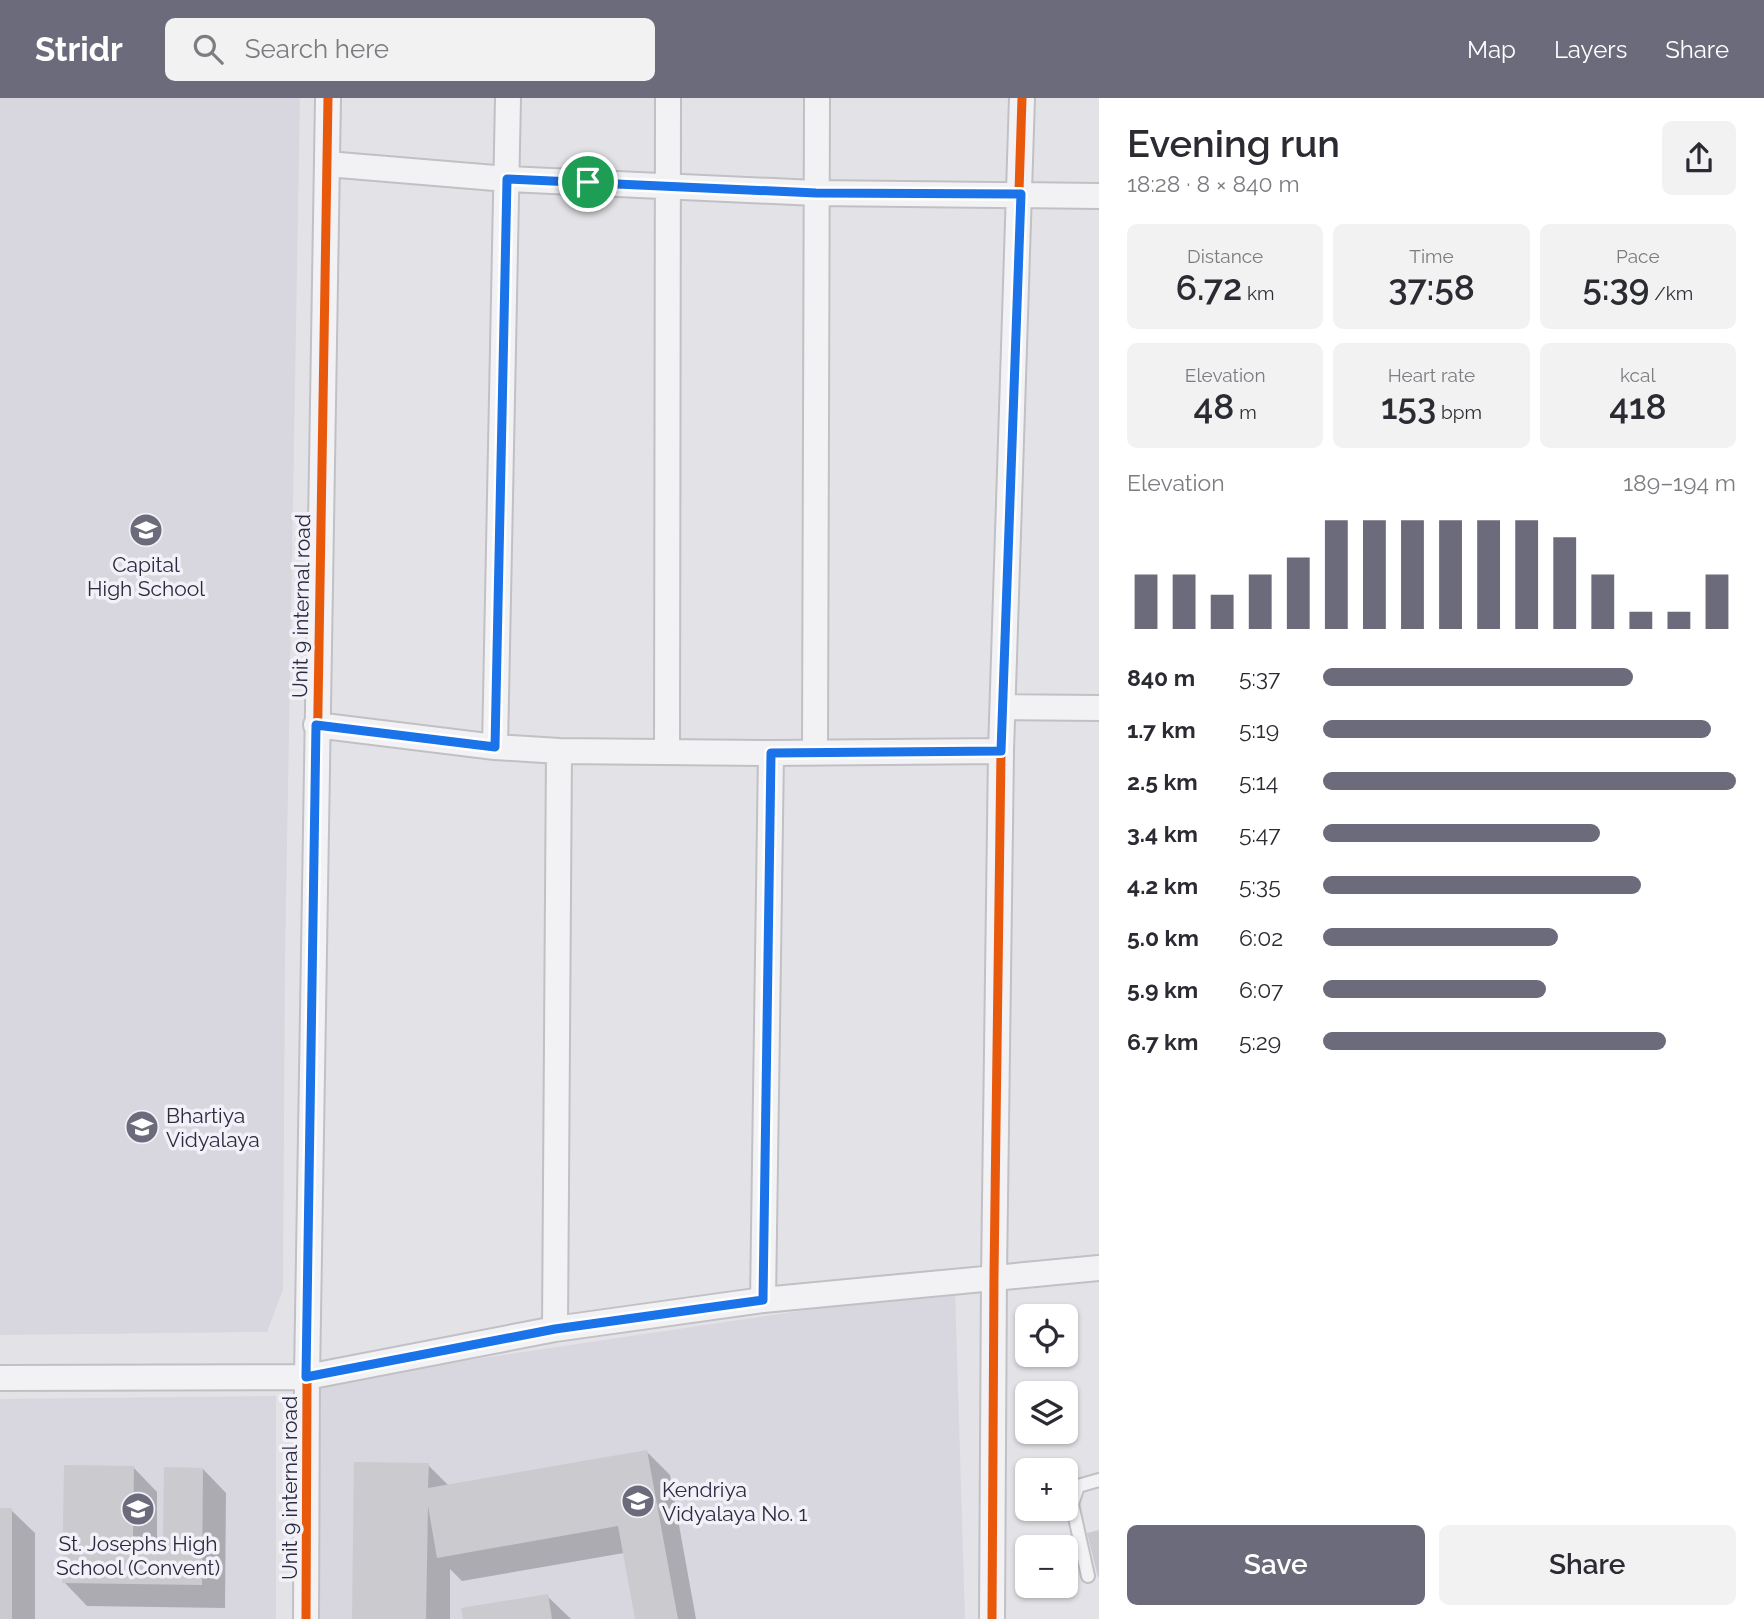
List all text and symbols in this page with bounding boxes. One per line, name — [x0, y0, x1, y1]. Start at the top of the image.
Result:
search box — [165, 18, 655, 81]
text: Stridr — [35, 30, 123, 69]
icon: search — [189, 30, 227, 68]
text: Search here — [245, 34, 389, 64]
text: Map — [1467, 35, 1516, 64]
text: Layers — [1554, 35, 1627, 64]
text: Share — [1665, 35, 1729, 64]
text: Evening run — [1127, 121, 1340, 166]
button: share — [1662, 121, 1736, 195]
pin — [558, 152, 618, 212]
icon: arrive — [569, 163, 607, 201]
text: 18:28 · 8 × 840 m — [1127, 170, 1300, 197]
text: Distance — [1187, 245, 1263, 267]
text: Time — [1409, 245, 1454, 267]
text: Pace — [1616, 245, 1660, 267]
text: 6.72 — [1176, 267, 1242, 308]
text: 37:58 — [1388, 267, 1475, 308]
text: 5:39 — [1582, 267, 1649, 308]
text: km — [1242, 282, 1275, 304]
text: /km — [1649, 282, 1693, 304]
text: Elevation — [1185, 364, 1266, 386]
text: Heart rate — [1388, 364, 1475, 386]
text: kcal — [1620, 364, 1656, 386]
text: 48 — [1194, 386, 1234, 427]
text: 153 — [1381, 386, 1436, 427]
text: 418 — [1609, 386, 1666, 427]
text: m — [1234, 401, 1257, 423]
text: bpm — [1436, 401, 1482, 423]
text: Elevation — [1127, 469, 1225, 496]
text: 189–194 m — [1623, 469, 1736, 496]
school or university icon: Capital High School — [127, 511, 165, 549]
street label: Unit 9 internal road — [287, 514, 315, 698]
place label: Capital High School — [87, 552, 205, 601]
text: 840 m — [1127, 664, 1195, 691]
text: 5:37 — [1239, 664, 1280, 691]
text: 1.7 km — [1127, 716, 1196, 743]
text: 5:19 — [1239, 716, 1279, 743]
text: 2.5 km — [1127, 768, 1198, 795]
text: 5:14 — [1239, 768, 1278, 795]
text: 3.4 km — [1127, 820, 1198, 847]
text: 5:47 — [1239, 820, 1281, 847]
text: 4.2 km — [1127, 872, 1198, 899]
text: 5:35 — [1239, 872, 1281, 899]
text: 5.0 km — [1127, 924, 1199, 951]
text: 6:02 — [1239, 924, 1283, 951]
text: 5.9 km — [1127, 976, 1198, 1003]
text: 6:07 — [1239, 976, 1283, 1003]
text: 6.7 km — [1127, 1028, 1198, 1055]
text: 5:29 — [1239, 1028, 1281, 1055]
place label: Bhartiya Vidyalaya — [166, 1103, 260, 1152]
school or university icon: Bhartiya Vidyalaya — [123, 1108, 161, 1146]
map controls — [1015, 1304, 1078, 1598]
button: locate — [1015, 1304, 1078, 1367]
button: layers — [1015, 1381, 1078, 1444]
street label: Unit 9 internal road — [277, 1396, 302, 1580]
button: + — [1015, 1458, 1078, 1521]
place label: Kendriya Vidyalaya No. 1 — [662, 1477, 808, 1526]
school or university icon: Kendriya Vidyalaya No. 1 — [619, 1482, 657, 1520]
school or university icon: St. Josephs High School (Convent) — [119, 1490, 157, 1528]
button: Save — [1127, 1525, 1425, 1605]
button: Share — [1439, 1525, 1736, 1605]
place label: St. Josephs High School (Convent) — [56, 1531, 220, 1580]
button: − — [1015, 1535, 1078, 1598]

